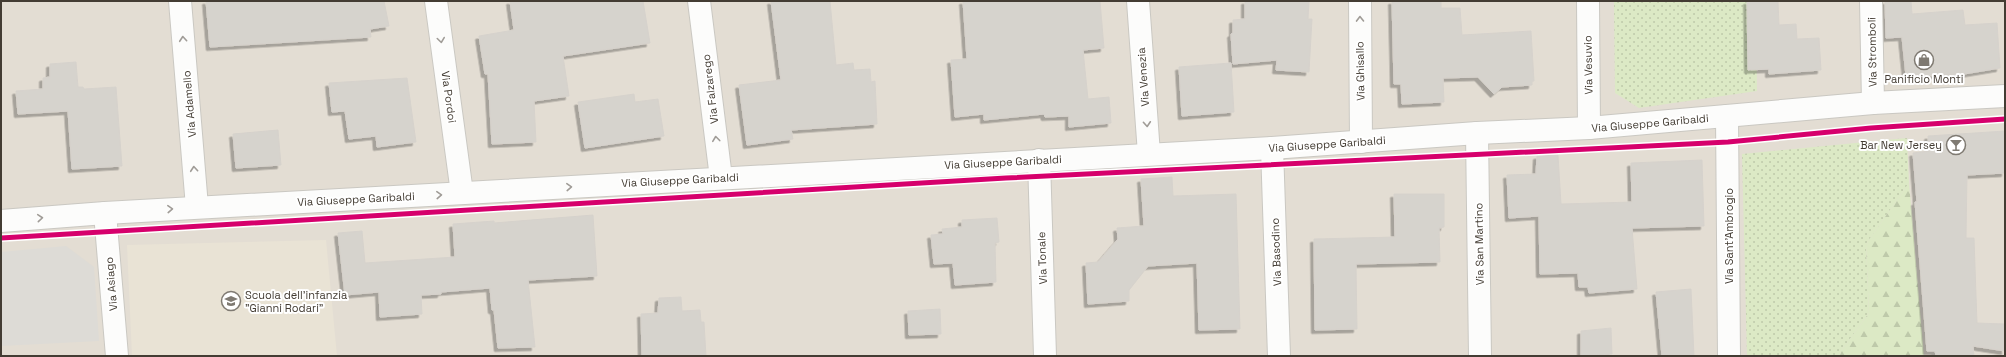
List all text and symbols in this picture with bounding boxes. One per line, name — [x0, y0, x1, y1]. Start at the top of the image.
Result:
one-way arrow — [1356, 16, 1364, 22]
street label: Via Stromboli — [1864, 17, 1880, 87]
street label: Via Vesuvio — [1580, 35, 1596, 95]
one-way arrow — [179, 36, 188, 42]
one-way arrow — [436, 37, 445, 43]
street label: Via Ghisallo — [1352, 41, 1368, 101]
street label: Via Venezia — [1134, 46, 1152, 107]
shop icon: Panificio Monti — [1913, 49, 1935, 71]
street label: Via Falzarego — [699, 53, 721, 125]
street label: Via Adamello — [179, 70, 199, 138]
street label: Via Pordoi — [438, 70, 460, 124]
place label: Panificio Monti — [1884, 72, 1964, 86]
street label: Via Giuseppe Garibaldi — [1591, 111, 1709, 135]
one-way arrow — [1142, 121, 1151, 127]
street label: Via Giuseppe Garibaldi — [1268, 133, 1386, 155]
bar icon: Bar New Jersey — [1945, 134, 1967, 156]
one-way arrow — [712, 136, 721, 142]
place label: Bar New Jersey — [1860, 138, 1942, 152]
street label: Via Giuseppe Garibaldi — [944, 152, 1062, 172]
one-way arrow — [189, 166, 198, 172]
street label: Via Giuseppe Garibaldi — [621, 170, 739, 190]
one-way arrow — [566, 183, 572, 191]
street label: Via Sant'Ambrogio — [1722, 188, 1736, 284]
street label: Via Giuseppe Garibaldi — [297, 189, 415, 209]
one-way arrow — [436, 190, 442, 199]
street label: Via San Martino — [1471, 202, 1487, 285]
one-way arrow — [167, 205, 173, 213]
one-way arrow — [37, 214, 43, 223]
street label: Via Basodino — [1268, 218, 1284, 286]
street label: Via Tonale — [1034, 231, 1050, 285]
street label: Via Asiago — [102, 256, 120, 311]
place label: Scuola dell'infanzia "Gianni Rodari" — [245, 288, 348, 315]
school or university icon: Scuola dell'infanzia "Gianni Rodari" — [220, 290, 242, 312]

